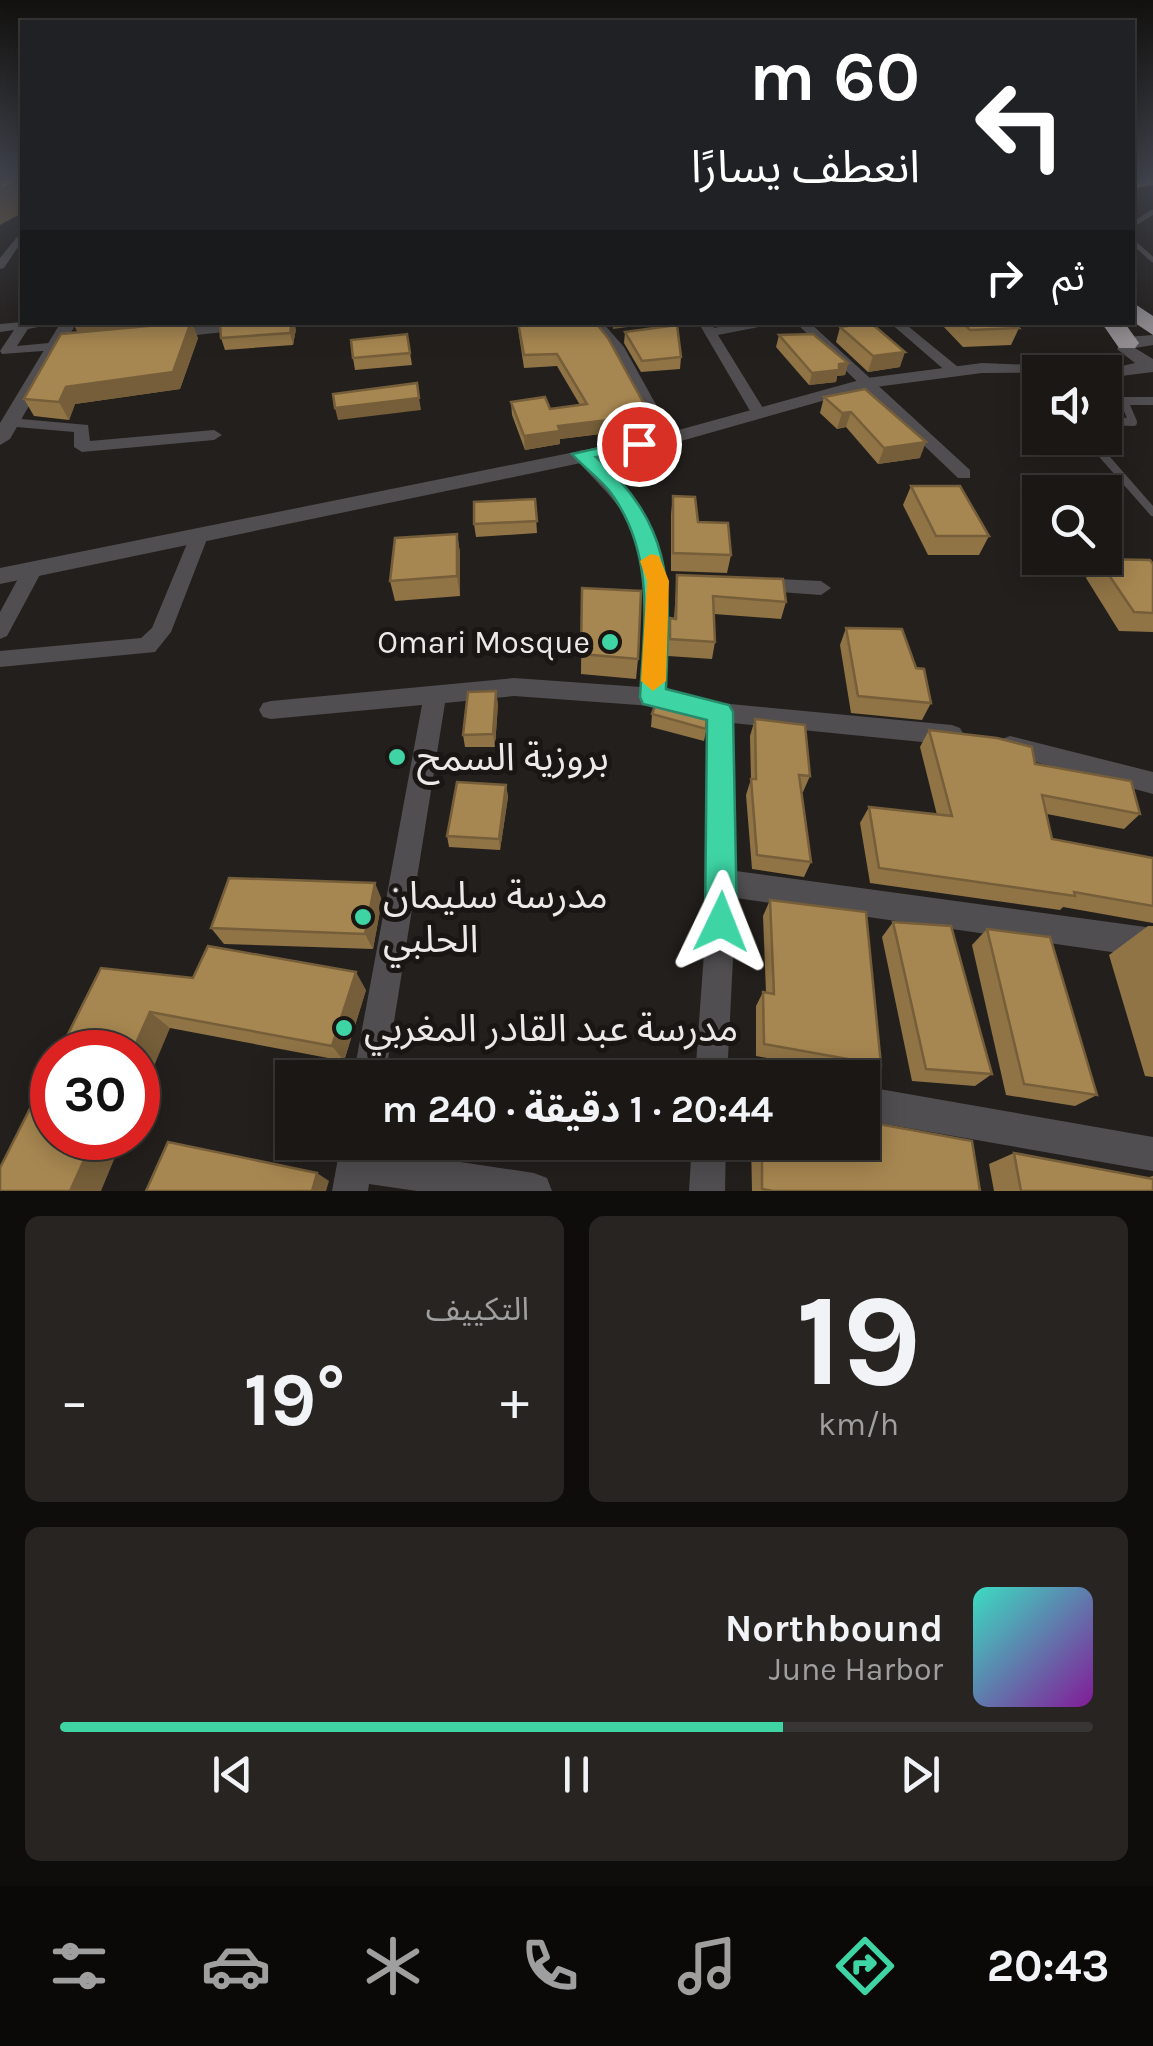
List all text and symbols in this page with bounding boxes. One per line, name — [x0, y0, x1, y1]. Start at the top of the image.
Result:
text: 60 m — [749, 36, 920, 118]
icon: left — [955, 60, 1085, 190]
text: انعطف يسارًا — [691, 141, 920, 193]
icon: right — [977, 250, 1032, 305]
text: ثم — [1052, 255, 1085, 300]
map controls — [1022, 355, 1122, 575]
button: sound — [1022, 355, 1122, 455]
pin — [597, 402, 682, 487]
icon: arrive — [612, 417, 667, 472]
button: search — [1022, 475, 1122, 575]
place label: Omari Mosque — [377, 624, 590, 661]
marker: Omari Mosque — [599, 631, 621, 653]
place label: بروزية السمح — [417, 735, 609, 785]
marker: بروزية السمح — [386, 746, 408, 768]
position arrow — [669, 870, 773, 974]
place label: مدرسة سليمان الحلبي — [383, 873, 608, 967]
marker: مدرسة سليمان الحلبي — [352, 906, 374, 928]
place label: مدرسة عبد القادر المغربي — [364, 1006, 738, 1056]
marker: مدرسة عبد القادر المغربي — [333, 1017, 355, 1039]
speed limit sign: 30 — [30, 1030, 160, 1160]
text: 20:44 · 1 دقيقة · 240 m — [382, 1087, 773, 1132]
text: 19 — [796, 1265, 921, 1417]
text: التكييف — [426, 1291, 529, 1328]
text: 19° — [244, 1356, 345, 1444]
text: − — [60, 1369, 89, 1433]
text: + — [500, 1369, 529, 1433]
text: km/h — [818, 1406, 899, 1443]
text: Northbound — [725, 1606, 943, 1651]
text: June Harbor — [769, 1651, 943, 1688]
icon: previous — [205, 1747, 260, 1802]
icon: pause — [549, 1747, 604, 1802]
icon: next — [893, 1747, 948, 1802]
icon: filters — [44, 1931, 114, 2001]
icon: car — [201, 1931, 271, 2001]
icon: climate — [358, 1931, 428, 2001]
icon: phone — [515, 1931, 585, 2001]
icon: music — [672, 1931, 742, 2001]
icon: directions — [830, 1931, 900, 2001]
text: 20:43 — [987, 1940, 1109, 1992]

